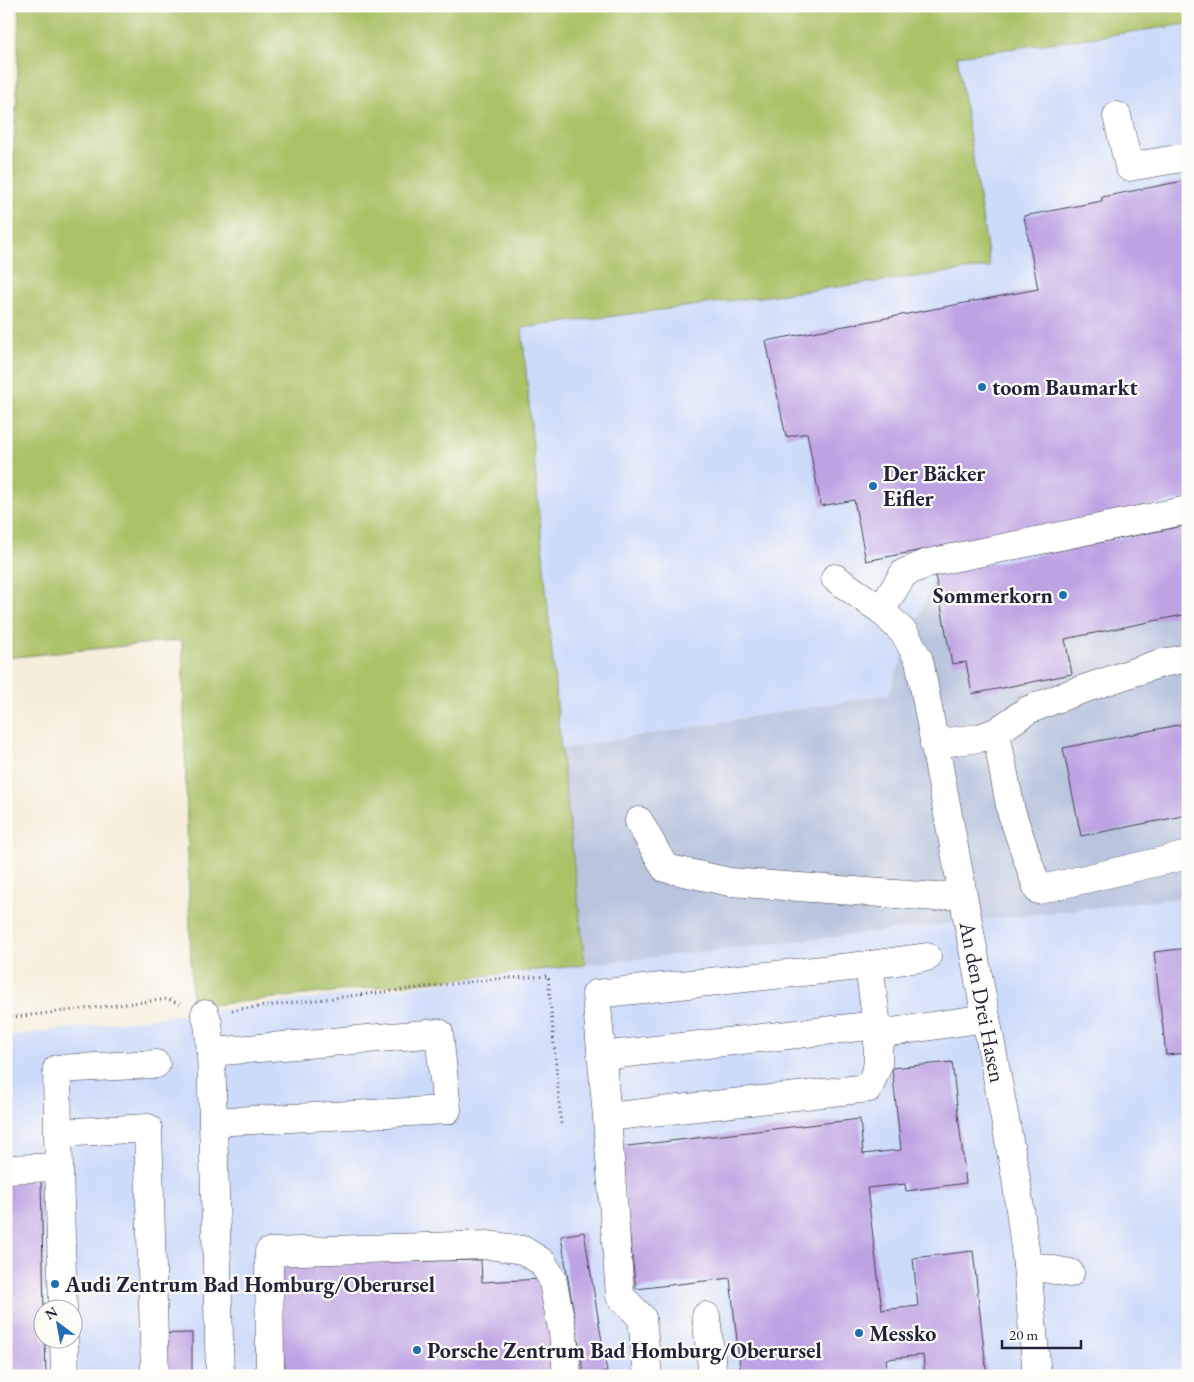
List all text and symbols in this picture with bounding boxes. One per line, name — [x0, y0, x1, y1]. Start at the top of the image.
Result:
place label: toom Baumarkt — [992, 373, 1138, 402]
marker: toom Baumarkt — [976, 381, 988, 393]
place label: Der Bäcker Eifler — [883, 459, 986, 513]
marker: Der Bäcker Eifler — [867, 480, 879, 492]
place label: Sommerkorn — [933, 581, 1054, 610]
marker: Sommerkorn — [1057, 589, 1069, 601]
street label: An den Drei Hasen — [953, 918, 1012, 1085]
place label: Audi Zentrum Bad Homburg/Oberursel — [64, 1270, 435, 1299]
marker: Audi Zentrum Bad Homburg/Oberursel — [49, 1278, 61, 1290]
north arrow — [32, 1300, 82, 1350]
text: N — [42, 1302, 61, 1324]
scale bar — [1002, 1317, 1080, 1349]
place label: Messko — [869, 1319, 936, 1348]
text: 20 m — [1009, 1325, 1038, 1344]
marker: Messko — [853, 1327, 865, 1339]
place label: Porsche Zentrum Bad Homburg/Oberursel — [427, 1336, 822, 1365]
marker: Porsche Zentrum Bad Homburg/Oberursel — [411, 1344, 423, 1356]

